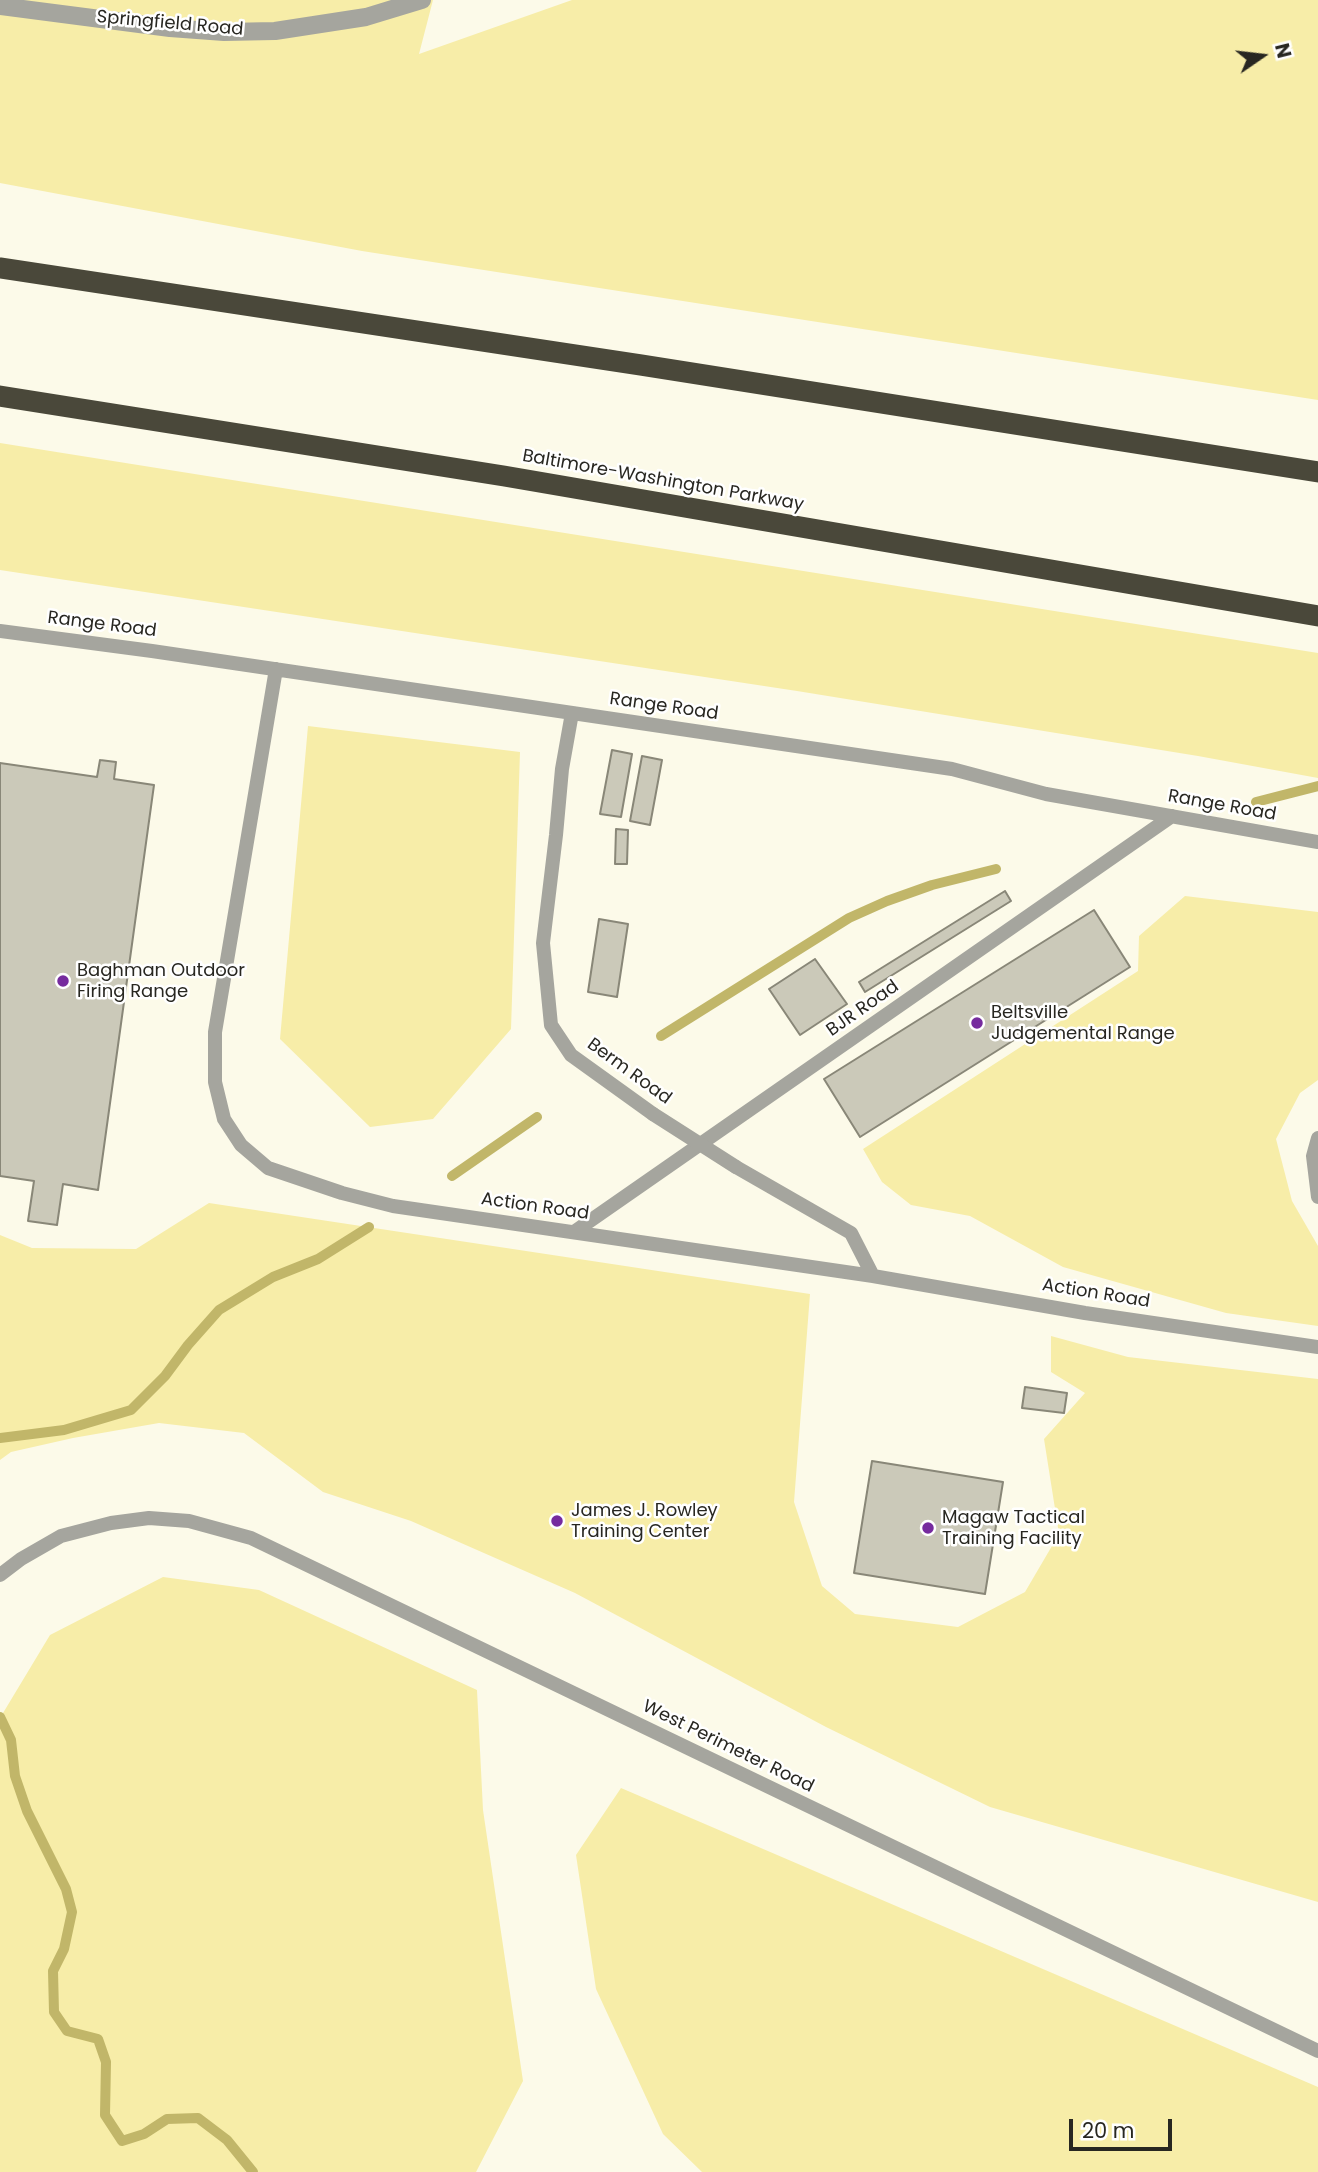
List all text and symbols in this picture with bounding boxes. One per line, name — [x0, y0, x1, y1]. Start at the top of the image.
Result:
street label: Springfield Road — [96, 7, 244, 41]
north arrow — [1227, 21, 1297, 91]
text: N — [1268, 41, 1298, 61]
street label: Baltimore-Washington Parkway — [521, 446, 805, 516]
street label: Range Road — [46, 608, 158, 642]
street label: Range Road — [608, 689, 720, 725]
street label: Range Road — [1166, 786, 1278, 826]
place label: Baghman Outdoor Firing Range — [77, 960, 245, 1002]
marker: Baghman Outdoor Firing Range — [55, 973, 71, 989]
street label: BJR Road — [823, 976, 903, 1042]
place label: Beltsville Judgemental Range — [991, 1002, 1175, 1044]
marker: Beltsville Judgemental Range — [969, 1015, 985, 1031]
street label: Berm Road — [583, 1034, 675, 1110]
street label: Action Road — [480, 1189, 590, 1225]
street label: Action Road — [1041, 1275, 1151, 1313]
place label: James J. Rowley Training Center — [571, 1500, 718, 1542]
place label: Magaw Tactical Training Facility — [942, 1507, 1085, 1550]
marker: James J. Rowley Training Center — [549, 1513, 565, 1529]
marker: Magaw Tactical Training Facility — [920, 1520, 936, 1536]
street label: West Perimeter Road — [639, 1696, 817, 1798]
scale bar — [1073, 2106, 1176, 2150]
text: 20 m — [1082, 2116, 1135, 2145]

